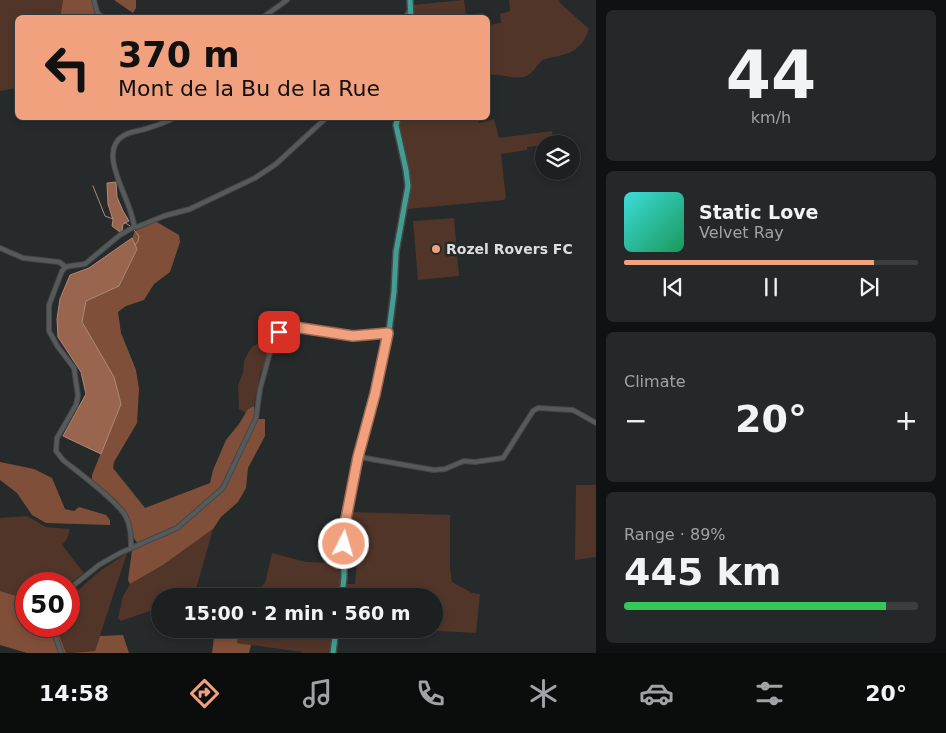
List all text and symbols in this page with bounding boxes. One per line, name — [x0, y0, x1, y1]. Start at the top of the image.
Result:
icon: left — [35, 35, 100, 100]
text: 370 m — [118, 35, 240, 75]
text: 44 — [726, 38, 816, 113]
text: Mont de la Bu de la Rue — [118, 76, 380, 101]
text: km/h — [751, 108, 791, 127]
map controls — [535, 135, 580, 180]
button: layers — [535, 135, 580, 180]
text: Static Love — [699, 201, 819, 223]
text: Velvet Ray — [699, 223, 784, 242]
place label: Rozel Rovers FC — [446, 241, 573, 257]
marker: Rozel Rovers FC — [430, 243, 442, 255]
icon: previous — [659, 273, 687, 301]
icon: pause — [757, 273, 785, 301]
icon: next — [855, 273, 883, 301]
pin — [258, 311, 300, 353]
icon: arrive — [265, 318, 293, 346]
text: Climate — [624, 372, 686, 391]
text: 20° — [735, 397, 807, 441]
text: − — [624, 404, 647, 437]
text: + — [895, 404, 918, 437]
position arrow — [317, 517, 369, 569]
text: Range · 89% — [624, 525, 726, 544]
text: 445 km — [624, 550, 781, 594]
speed limit sign: 50 — [15, 572, 80, 637]
text: 15:00 · 2 min · 560 m — [183, 602, 411, 624]
icon: directions — [187, 676, 222, 711]
icon: music — [300, 676, 335, 711]
icon: phone — [413, 676, 448, 711]
icon: climate — [526, 676, 561, 711]
icon: car — [639, 676, 674, 711]
icon: filters — [752, 676, 787, 711]
text: 14:58 — [39, 681, 109, 706]
text: 20° — [865, 681, 907, 706]

